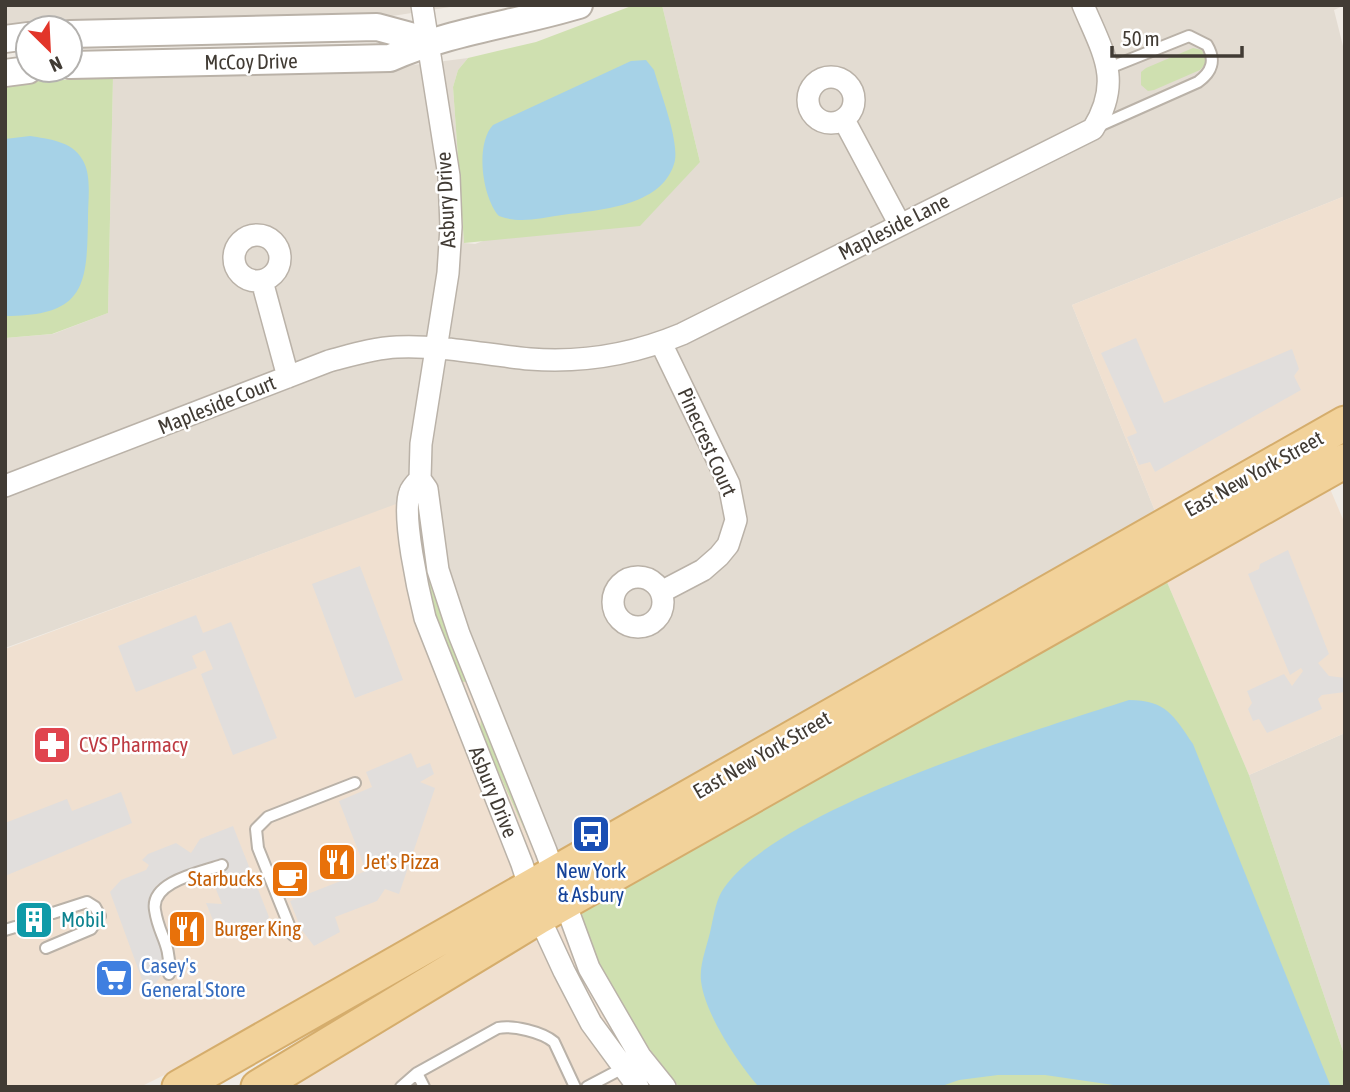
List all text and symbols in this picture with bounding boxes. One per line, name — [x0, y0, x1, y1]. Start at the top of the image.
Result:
north arrow — [14, 14, 84, 84]
scale bar — [1112, 14, 1242, 58]
text: 50 m — [1122, 26, 1160, 50]
street label: McCoy Drive — [204, 48, 298, 74]
text: N — [46, 52, 66, 77]
street label: Asbury Drive — [430, 151, 460, 249]
street label: Mapleside Lane — [834, 188, 953, 264]
street label: Mapleside Court — [154, 370, 279, 439]
street label: Pinecrest Court — [673, 384, 742, 499]
street label: East New York Street — [1180, 425, 1327, 521]
street label: East New York Street — [689, 705, 834, 803]
pharmacy icon: CVS Pharmacy — [31, 724, 73, 766]
place label: CVS Pharmacy — [79, 732, 189, 756]
street label: Asbury Drive — [465, 742, 523, 841]
bus stop icon: New York & Asbury — [570, 813, 612, 855]
restaurant icon: Jet's Pizza — [316, 841, 358, 883]
place label: Jet's Pizza — [364, 849, 440, 873]
cafe icon: Starbucks — [269, 858, 311, 900]
place label: New York & Asbury — [556, 858, 626, 906]
place label: Starbucks — [188, 866, 263, 890]
building icon: Mobil — [13, 899, 55, 941]
place label: Mobil — [61, 907, 106, 931]
restaurant icon: Burger King — [166, 908, 208, 950]
place label: Burger King — [214, 916, 301, 940]
place label: Casey's General Store — [141, 953, 246, 1001]
supermarket icon: Casey's General Store — [93, 957, 135, 999]

